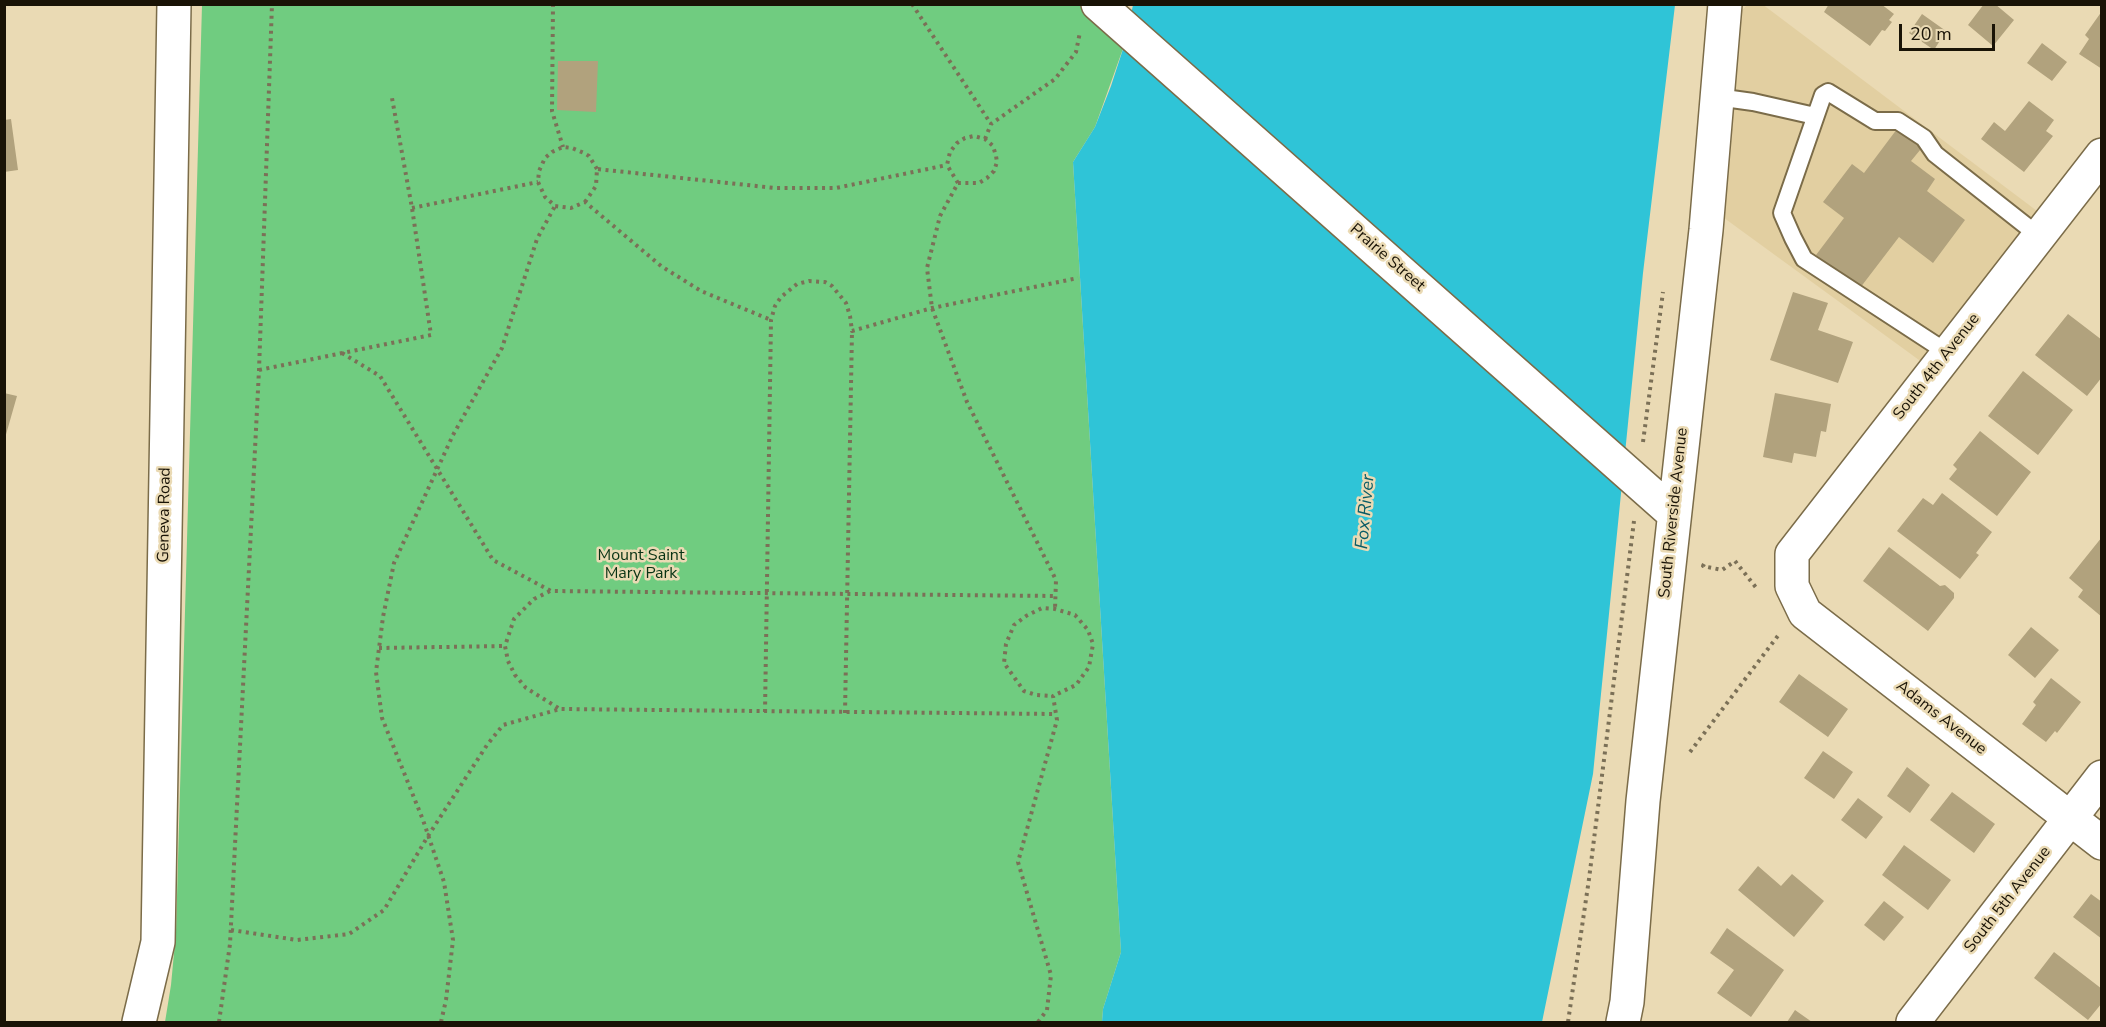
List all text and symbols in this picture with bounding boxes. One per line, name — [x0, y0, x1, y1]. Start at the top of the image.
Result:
scale bar — [1902, 12, 1998, 50]
text: 20 m — [1910, 22, 1952, 46]
street label: Prairie Street — [1345, 220, 1429, 296]
street label: South 4th Avenue — [1890, 310, 1984, 424]
street label: South Riverside Avenue — [1656, 427, 1692, 599]
street label: Geneva Road — [155, 467, 175, 563]
water label: Fox River — [1352, 474, 1380, 550]
park label: Mount Saint Mary Park — [597, 546, 685, 584]
street label: Adams Avenue — [1892, 677, 1990, 759]
street label: South 5th Avenue — [1961, 843, 2055, 957]

